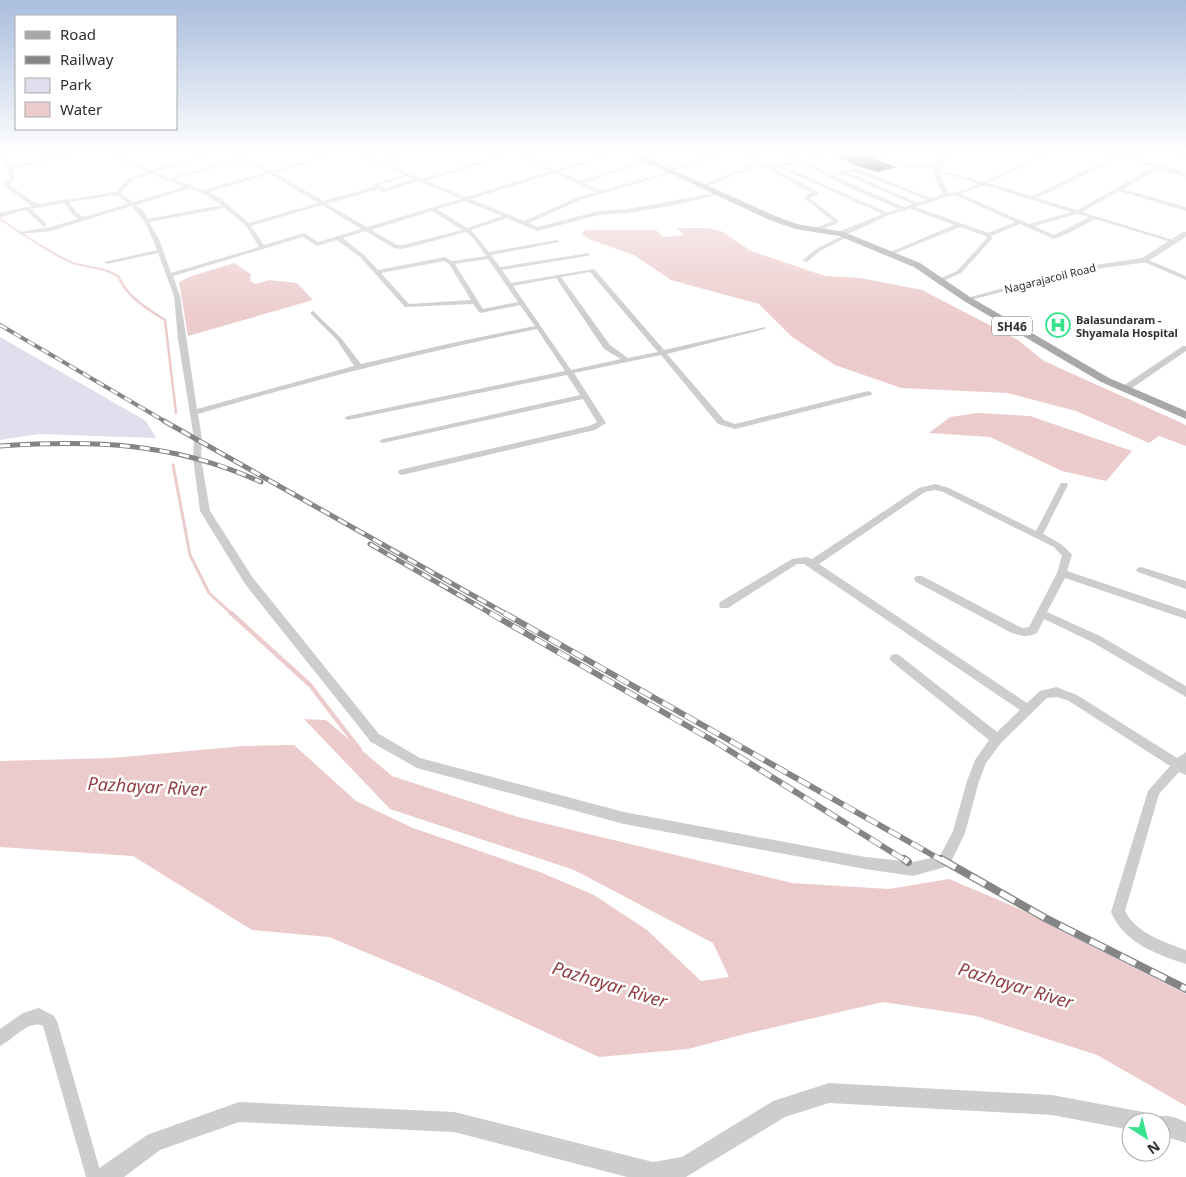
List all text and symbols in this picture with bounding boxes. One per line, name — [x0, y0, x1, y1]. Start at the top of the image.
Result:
legend — [15, 15, 178, 130]
text: Road — [60, 24, 96, 44]
text: Railway — [60, 49, 114, 69]
text: Park — [60, 74, 92, 94]
text: Water — [60, 99, 102, 119]
street label: Nagarajacoil Road — [1003, 259, 1097, 297]
hospital icon: Balasundaram - Shyamala Hospital — [1045, 312, 1071, 338]
place label: Balasundaram - Shyamala Hospital — [1076, 312, 1178, 340]
road number: SH46 — [992, 316, 1032, 336]
water label: Pazhayar River — [87, 771, 208, 801]
water label: Pazhayar River — [550, 955, 671, 1013]
water label: Pazhayar River — [956, 956, 1077, 1014]
north arrow — [1121, 1112, 1171, 1162]
text: N — [1144, 1137, 1164, 1159]

